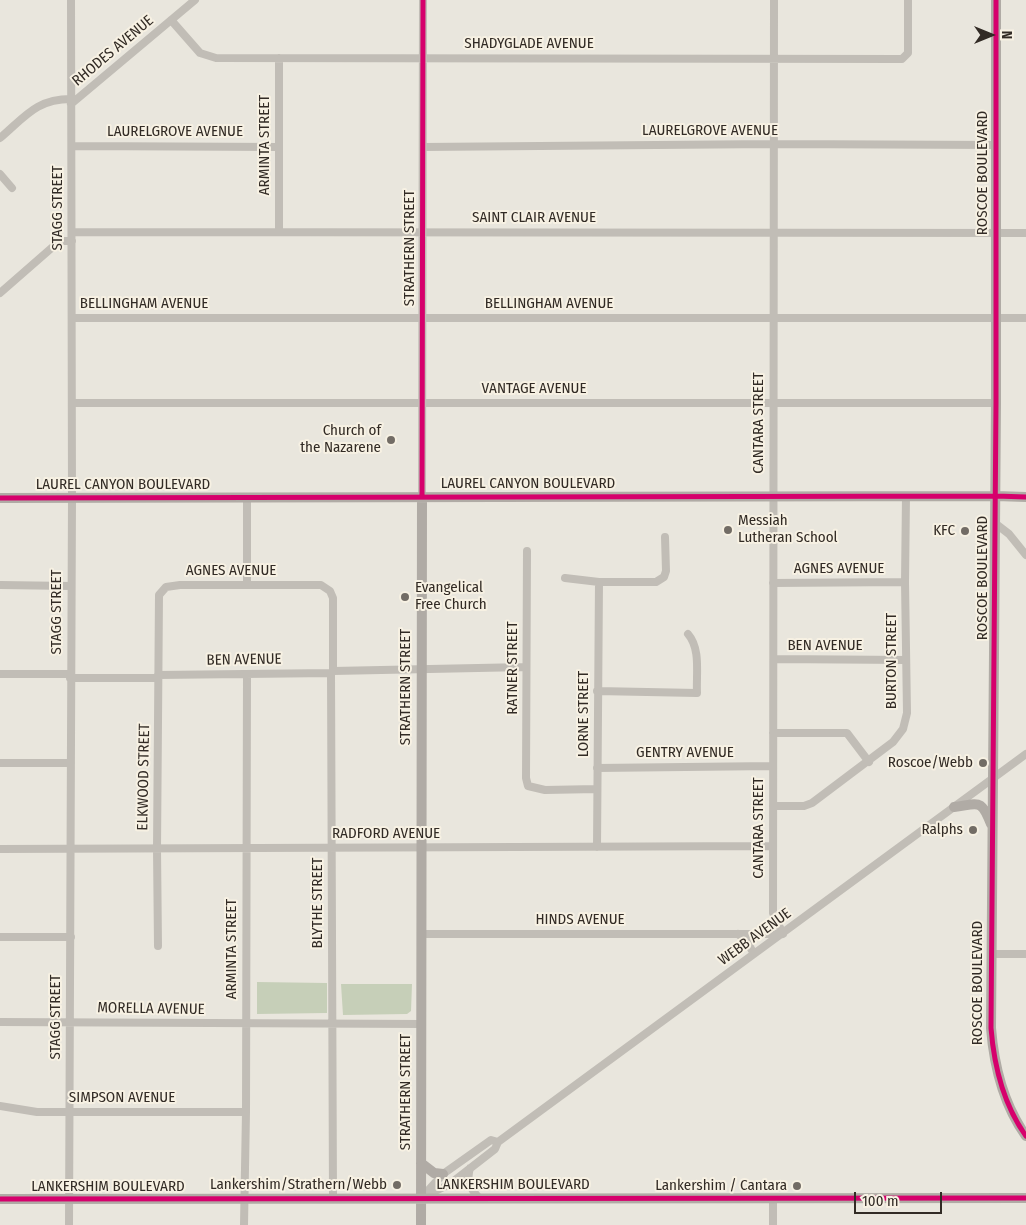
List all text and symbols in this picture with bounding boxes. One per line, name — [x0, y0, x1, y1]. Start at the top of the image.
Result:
north arrow — [966, 10, 1016, 60]
street label: RHODES AVENUE — [69, 12, 157, 90]
text: N — [998, 31, 1015, 39]
street label: SHADYGLADE AVENUE — [464, 35, 594, 53]
street label: ARMINTA STREET — [256, 95, 274, 195]
street label: ROSCOE BOULEVARD — [974, 111, 992, 235]
street label: LAURELGROVE AVENUE — [642, 122, 778, 140]
street label: LAURELGROVE AVENUE — [107, 123, 243, 141]
street label: STAGG STREET — [49, 165, 67, 251]
street label: STRATHERN STREET — [401, 190, 419, 306]
street label: SAINT CLAIR AVENUE — [472, 209, 596, 227]
street label: BELLINGHAM AVENUE — [80, 295, 208, 313]
street label: BELLINGHAM AVENUE — [485, 295, 613, 313]
street label: CANTARA STREET — [750, 372, 768, 474]
street label: VANTAGE AVENUE — [482, 380, 586, 398]
place label: Church of the Nazarene — [300, 422, 381, 457]
marker: Church of the Nazarene — [385, 434, 397, 446]
street label: LAUREL CANYON BOULEVARD — [441, 475, 615, 493]
street label: LAUREL CANYON BOULEVARD — [36, 476, 210, 494]
place label: Messiah Lutheran School — [738, 512, 838, 547]
street label: ROSCOE BOULEVARD — [974, 516, 992, 640]
place label: KFC — [933, 522, 955, 540]
marker: Messiah Lutheran School — [722, 524, 734, 536]
marker: KFC — [959, 525, 971, 537]
street label: AGNES AVENUE — [794, 560, 884, 578]
street label: AGNES AVENUE — [186, 562, 276, 580]
street label: STAGG STREET — [48, 569, 66, 655]
place label: Evangelical Free Church — [415, 579, 487, 614]
marker: Evangelical Free Church — [399, 591, 411, 603]
street label: BURTON STREET — [883, 613, 901, 709]
street label: RATNER STREET — [504, 621, 522, 715]
street label: STRATHERN STREET — [397, 629, 415, 745]
street label: BEN AVENUE — [787, 637, 863, 655]
street label: BEN AVENUE — [206, 650, 282, 670]
street label: LORNE STREET — [575, 671, 593, 757]
street label: ELKWOOD STREET — [134, 723, 154, 831]
street label: GENTRY AVENUE — [636, 744, 734, 762]
place label: Roscoe/Webb — [888, 754, 973, 772]
marker: Roscoe/Webb — [977, 757, 989, 769]
street label: CANTARA STREET — [750, 777, 768, 879]
place label: Ralphs — [922, 821, 963, 839]
marker: Ralphs — [967, 824, 979, 836]
street label: RADFORD AVENUE — [332, 825, 440, 843]
street label: BLYTHE STREET — [309, 858, 327, 948]
street label: ARMINTA STREET — [223, 899, 241, 999]
street label: WEBB AVENUE — [715, 905, 795, 969]
street label: HINDS AVENUE — [535, 911, 625, 929]
street label: ROSCOE BOULEVARD — [969, 921, 987, 1045]
street label: STAGG STREET — [47, 974, 65, 1060]
street label: MORELLA AVENUE — [97, 999, 205, 1019]
street label: STRATHERN STREET — [397, 1034, 415, 1150]
street label: SIMPSON AVENUE — [69, 1089, 175, 1107]
place label: Lankershim/Strathern/Webb — [210, 1176, 387, 1194]
street label: LANKERSHIM BOULEVARD — [436, 1176, 590, 1194]
place label: Lankershim / Cantara — [655, 1177, 787, 1195]
street label: LANKERSHIM BOULEVARD — [31, 1178, 185, 1196]
marker: Lankershim/Strathern/Webb — [391, 1179, 403, 1191]
marker: Lankershim / Cantara — [791, 1180, 803, 1192]
scale bar — [856, 1182, 944, 1214]
text: 100 m — [862, 1192, 899, 1210]

